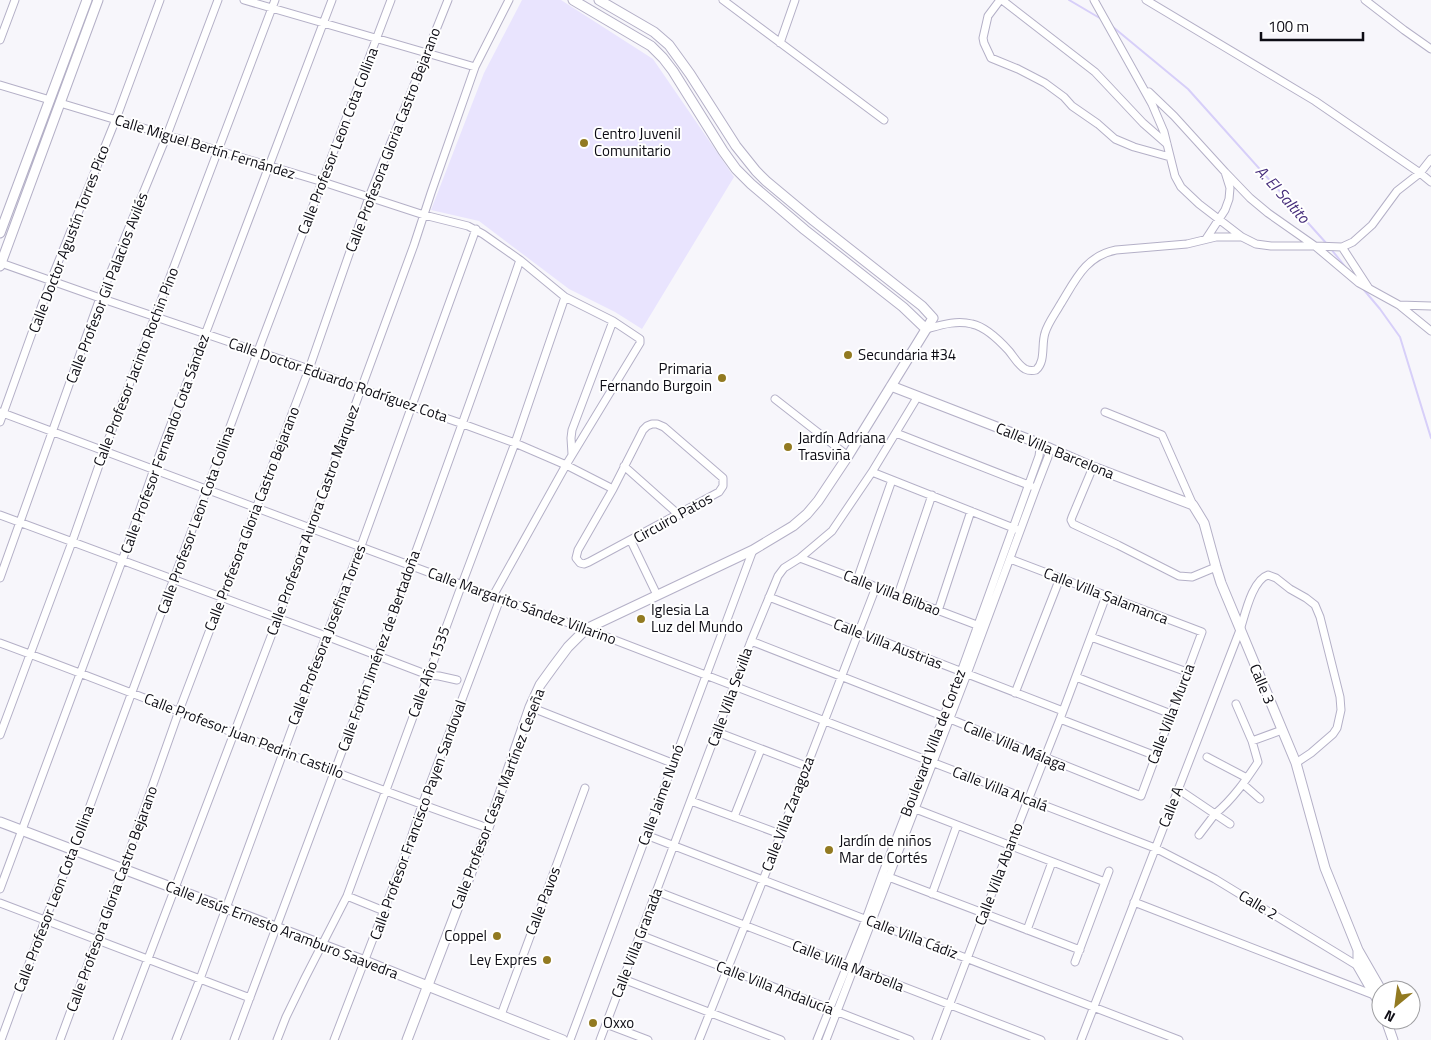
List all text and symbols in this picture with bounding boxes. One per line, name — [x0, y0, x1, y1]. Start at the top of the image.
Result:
scale bar — [1261, 10, 1364, 42]
text: 100 m — [1268, 15, 1309, 38]
street label: Calle Profesora Gloria Castro Bejarano — [339, 24, 446, 256]
street label: Calle Profesor Leon Cota Collina — [291, 43, 384, 238]
street label: Calle Miguel Bertín Fernández — [112, 108, 298, 185]
place label: Centro Juvenil Comunitario — [594, 122, 681, 162]
marker: Centro Juvenil Comunitario — [578, 137, 590, 149]
street label: Calle Doctor Agustín Torres Pico — [22, 141, 115, 336]
water label: A. El Saltito — [1250, 160, 1316, 229]
street label: Calle Profesor Gil Palacios Avilés — [59, 189, 154, 387]
street label: Calle Profesor Jacinto Rochin Pino — [87, 264, 184, 470]
street label: Calle Profesor Fernando Cota Sández — [114, 331, 215, 557]
street label: Calle Doctor Eduardo Rodríguez Cota — [225, 331, 451, 428]
place label: Secundaria #34 — [858, 343, 956, 366]
marker: Secundaria #34 — [842, 349, 854, 361]
place label: Primaria Fernando Burgoin — [600, 357, 712, 397]
marker: Primaria Fernando Burgoin — [716, 372, 728, 384]
street label: Calle Profesora Aurora Castro Marquez — [260, 401, 365, 638]
street label: Calle Profesora Gloria Castro Bejarano — [198, 403, 305, 635]
street label: Calle Villa Barcelona — [992, 416, 1118, 485]
street label: Calle Profesor Leon Cota Collina — [151, 422, 240, 617]
place label: Jardín Adriana Trasviña — [798, 426, 886, 466]
marker: Jardín Adriana Trasviña — [782, 441, 794, 453]
street label: Circuiro Patos — [629, 486, 716, 549]
street label: Calle Profesora Josefina Torres — [281, 541, 372, 728]
street label: Calle Fortín Jiménez de Bertadoña — [331, 547, 426, 755]
street label: Calle Margarito Sández Villarino — [425, 561, 620, 650]
street label: Calle Villa Salamanca — [1040, 561, 1172, 630]
street label: Calle Villa Bilbao — [840, 563, 944, 622]
place label: Iglesia La Luz del Mundo — [651, 598, 743, 638]
street label: Calle Villa Austrias — [830, 612, 946, 675]
marker: Iglesia La Luz del Mundo — [635, 613, 647, 625]
street label: Calle Año 1535 — [401, 623, 456, 721]
street label: Calle Villa Sevilla — [701, 644, 758, 750]
street label: Calle Villa Murcia — [1141, 660, 1200, 768]
street label: Calle 3 — [1244, 660, 1281, 708]
street label: Boulevard Villa de Cortez — [894, 666, 971, 820]
street label: Calle Profesor César Martínez Ceseña — [445, 685, 551, 913]
street label: Calle Profesor Juan Pedrin Castillo — [141, 687, 348, 784]
street label: Calle Profesor Francisco Payen Sandoval — [363, 697, 472, 943]
street label: Calle Villa Málaga — [960, 714, 1071, 777]
street label: Calle Jaime Nunó — [632, 741, 690, 849]
street label: Calle Villa Zaragoza — [755, 753, 820, 875]
street label: Calle Villa Alcalá — [949, 760, 1052, 817]
street label: Calle Profesora Gloria Castro Bejarano — [60, 783, 163, 1015]
street label: Calle A — [1152, 783, 1189, 831]
street label: Calle Profesor Leon Cota Collina — [7, 801, 100, 996]
street label: Calle Villa Abanto — [968, 819, 1029, 929]
place label: Jardín de niños Mar de Cortés — [839, 829, 932, 869]
marker: Jardín de niños Mar de Cortés — [823, 844, 835, 856]
street label: Calle Pavos — [519, 863, 566, 938]
street label: Calle Jesús Ernesto Aramburo Saavedra — [162, 874, 402, 985]
street label: Calle Villa Granada — [605, 884, 668, 1001]
street label: Calle 2 — [1234, 884, 1282, 925]
street label: Calle Villa Cádiz — [863, 908, 962, 965]
place label: Coppel — [444, 924, 487, 947]
marker: Coppel — [491, 930, 503, 942]
street label: Calle Villa Marbella — [789, 934, 908, 998]
place label: Ley Expres — [469, 948, 537, 971]
marker: Ley Expres — [541, 954, 553, 966]
street label: Calle Villa Andalucía — [713, 954, 838, 1021]
north arrow — [1371, 980, 1421, 1030]
text: N — [1380, 1005, 1399, 1028]
place label: Oxxo — [603, 1011, 634, 1034]
marker: Oxxo — [587, 1017, 599, 1029]

